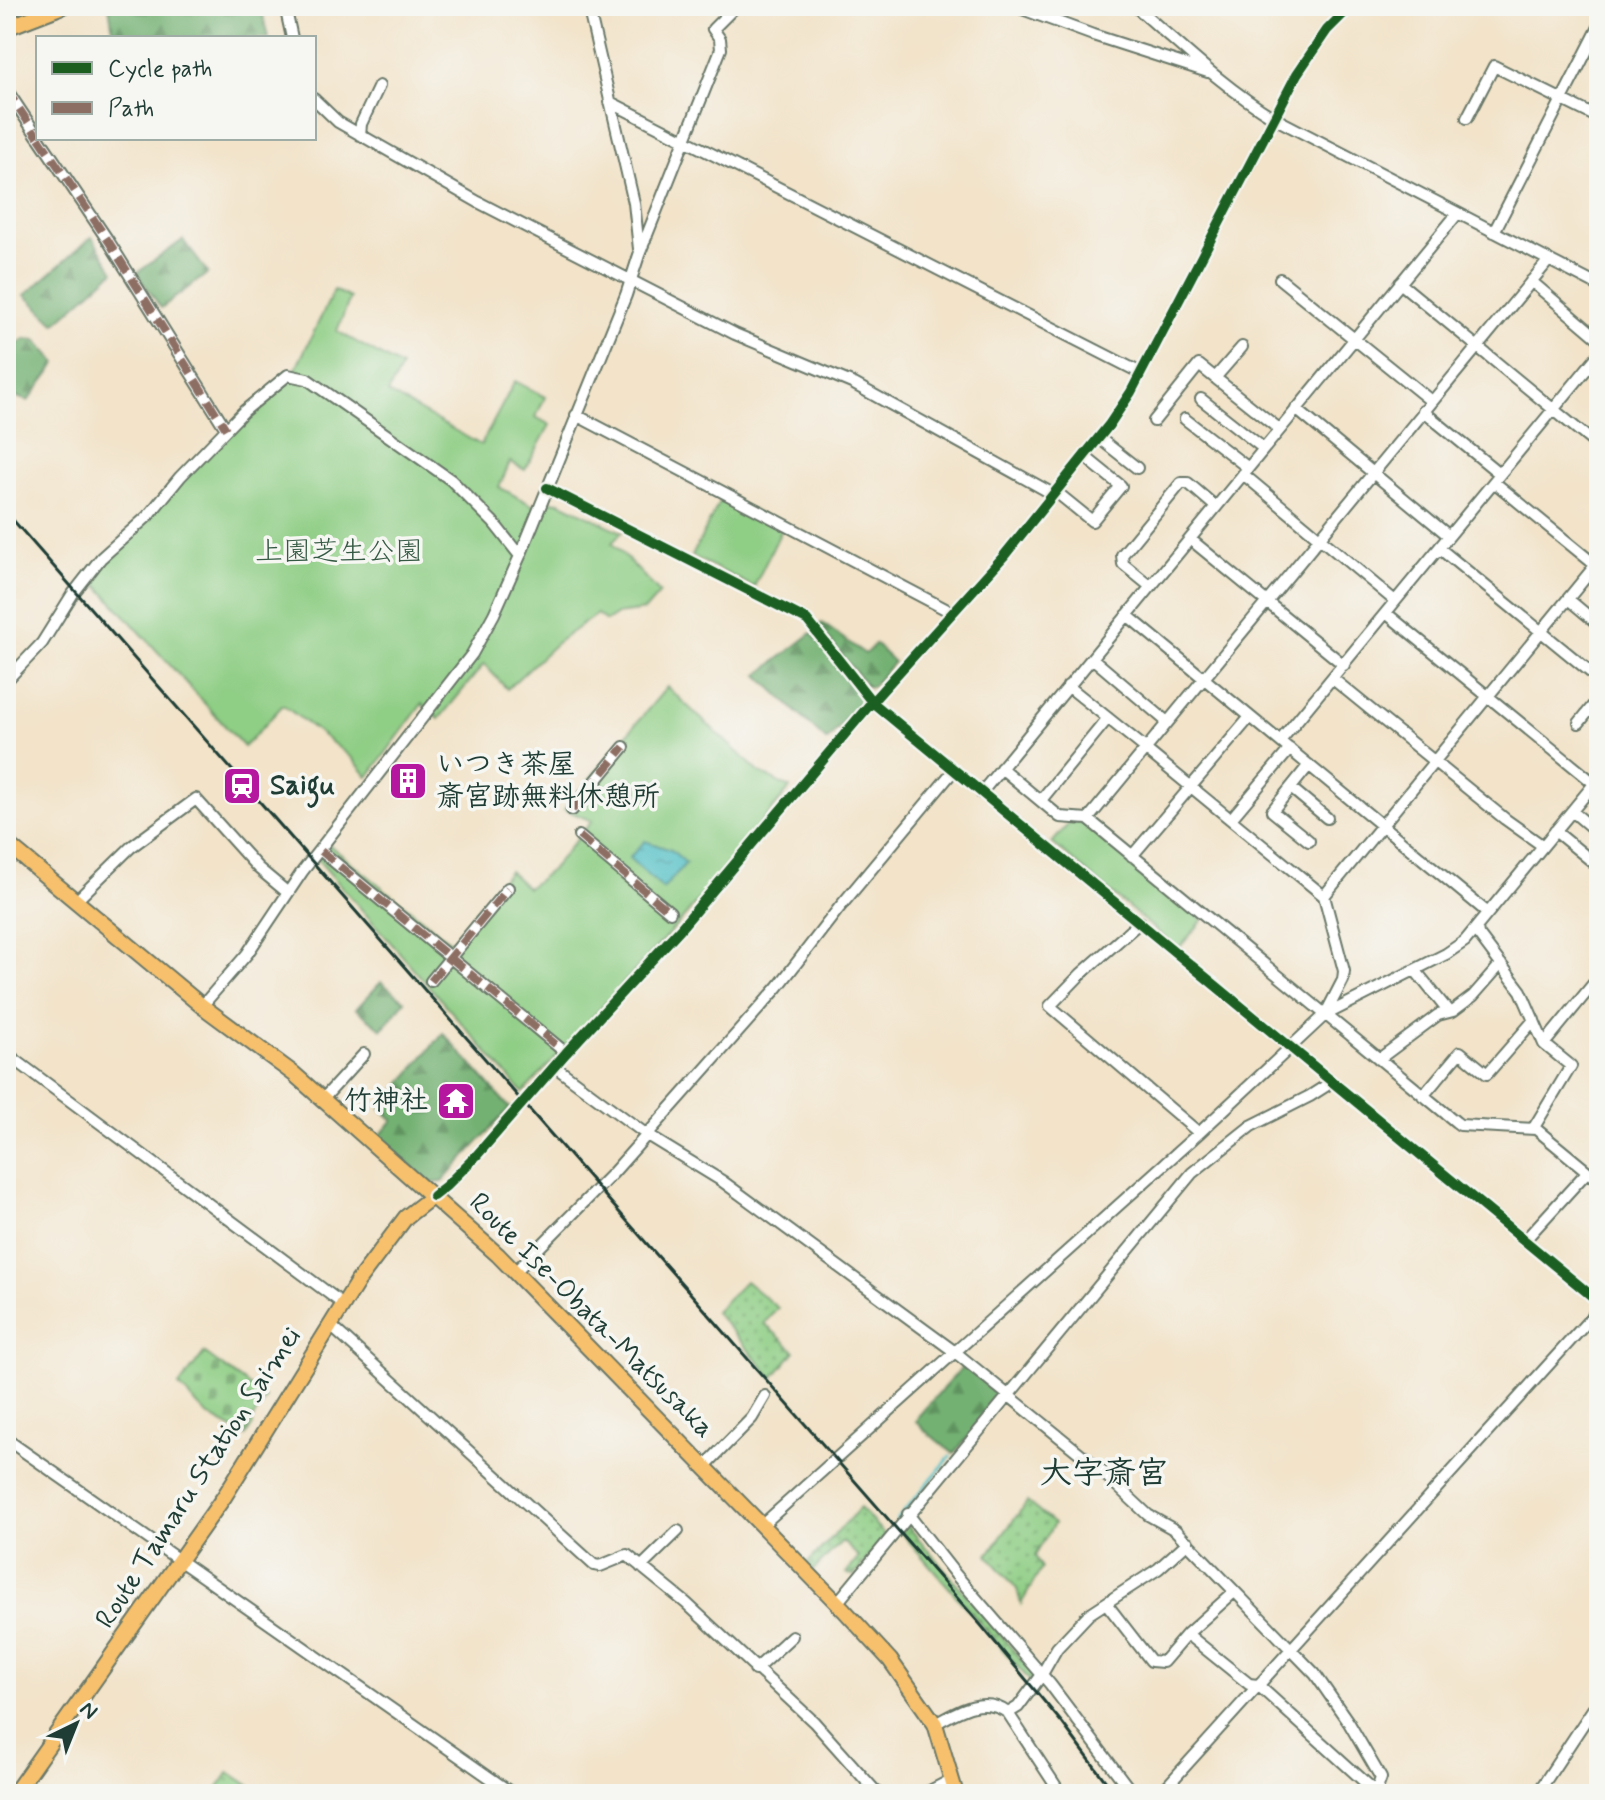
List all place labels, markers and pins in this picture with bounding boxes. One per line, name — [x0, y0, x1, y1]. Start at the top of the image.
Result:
place label: いつき茶屋 斎宮跡無料休憩所 — [436, 747, 660, 816]
building icon: いつき茶屋 斎宮跡無料休憩所 — [387, 760, 429, 802]
station icon: Saigu — [221, 765, 263, 807]
place label: Saigu — [270, 768, 335, 808]
temple icon: 竹神社 — [435, 1080, 477, 1122]
place label: 竹神社 — [344, 1083, 428, 1120]

